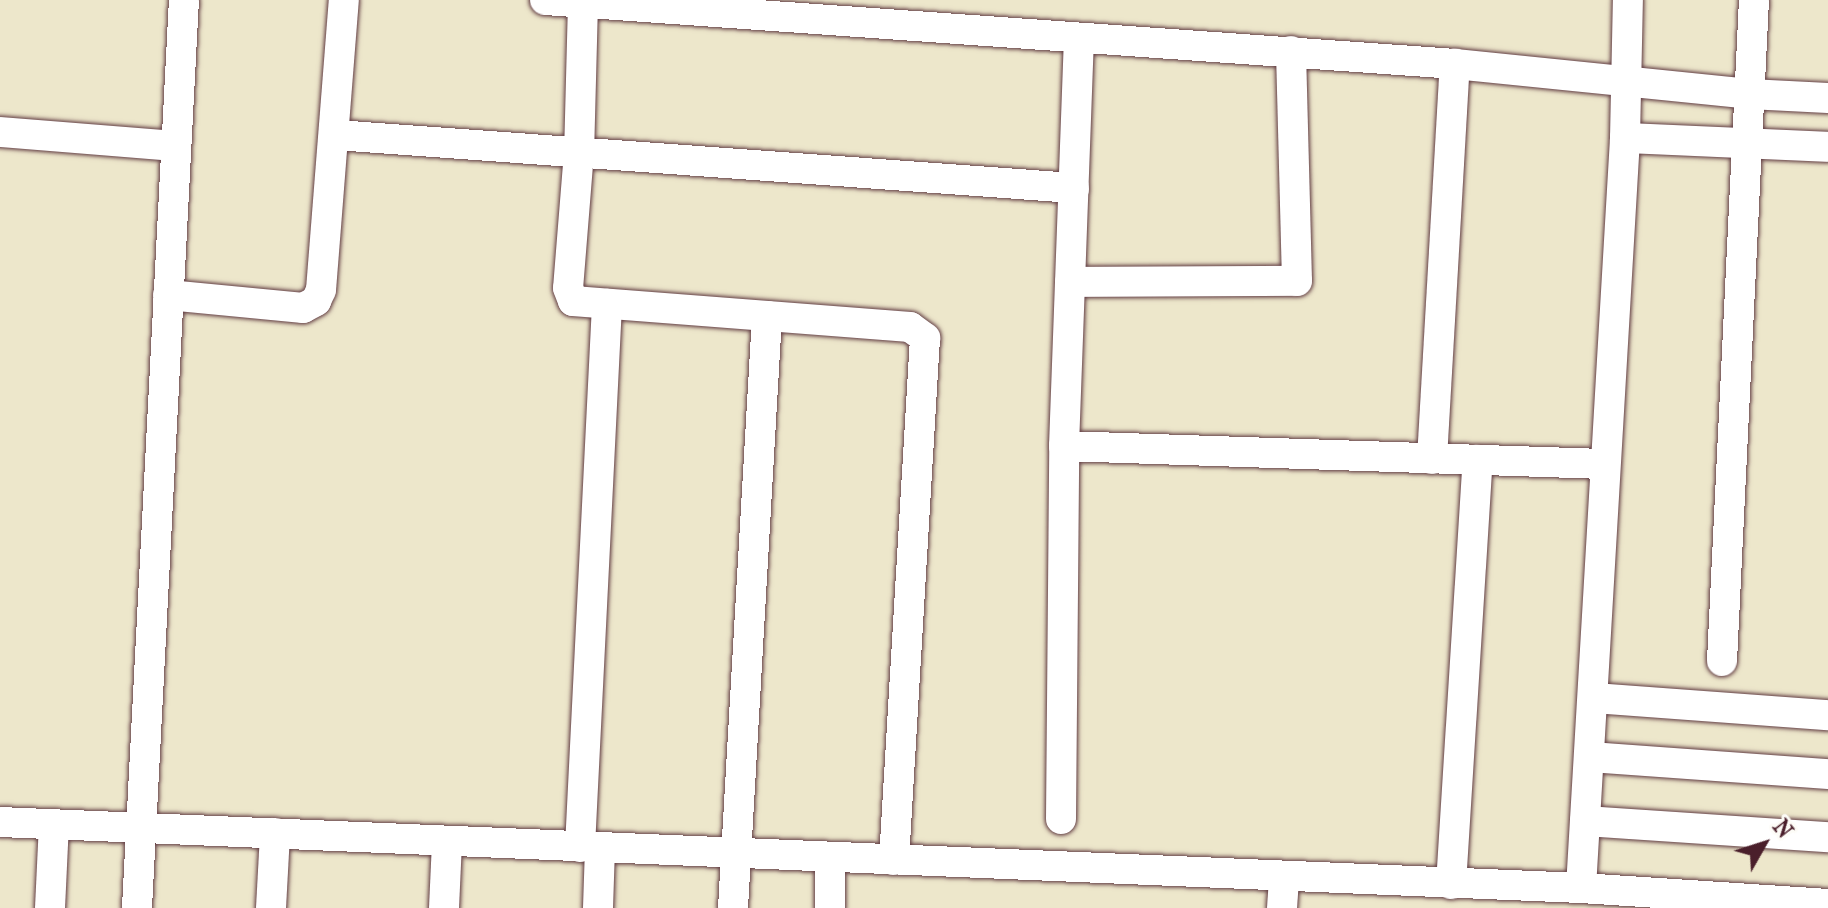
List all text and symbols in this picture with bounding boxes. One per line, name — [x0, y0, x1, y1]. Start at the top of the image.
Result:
north arrow — [1724, 804, 1804, 884]
text: N — [1767, 814, 1798, 844]

